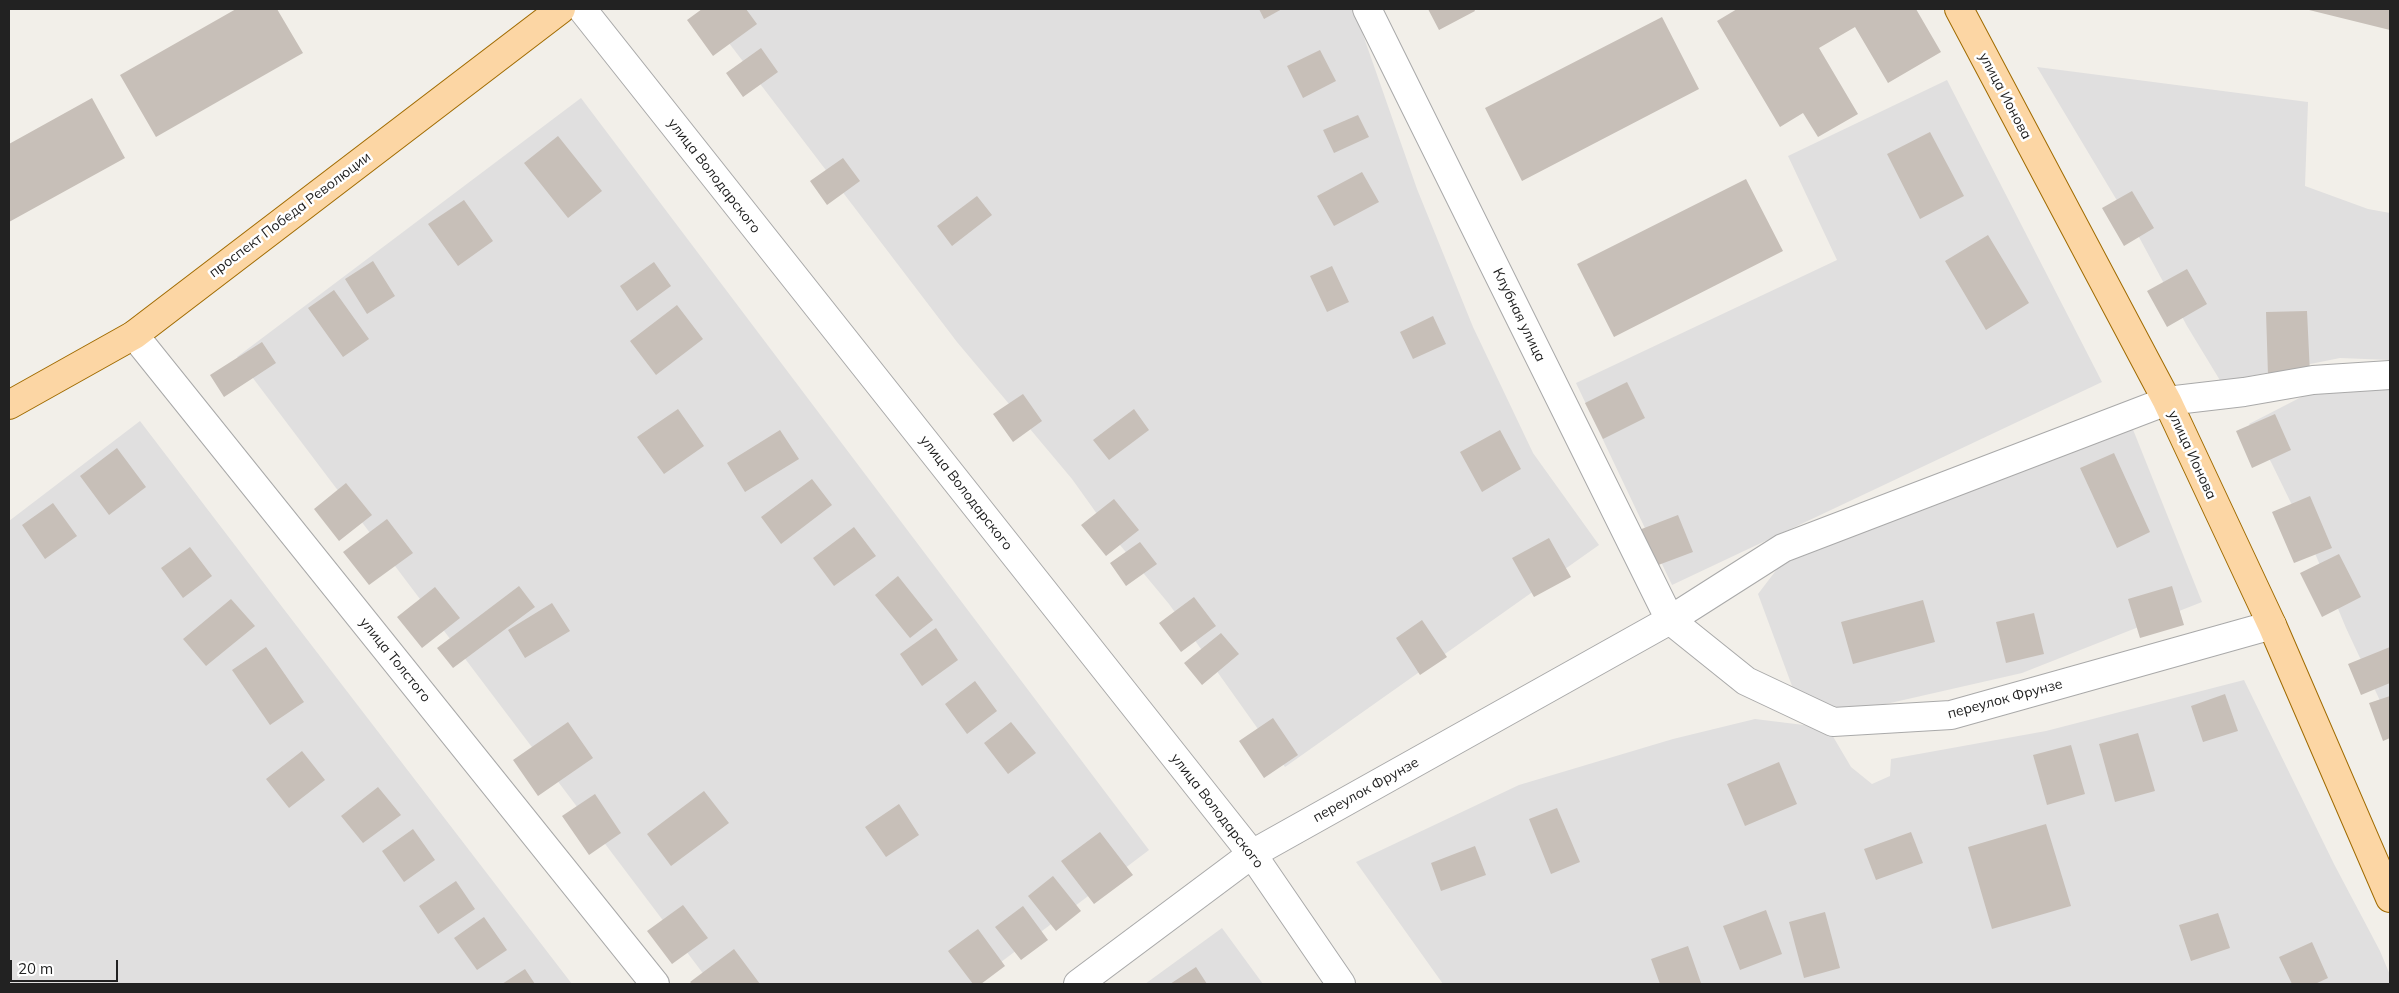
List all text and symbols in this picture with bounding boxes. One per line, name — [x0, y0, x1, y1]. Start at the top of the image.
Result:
street label: улица Ионова — [1975, 50, 2035, 142]
street label: улица Володарского — [664, 115, 764, 237]
street label: проспект Победа Революции — [206, 149, 374, 281]
street label: Клубная улица — [1489, 265, 1549, 365]
street label: улица Ионова — [2164, 408, 2220, 502]
street label: улица Володарского — [916, 432, 1016, 554]
street label: улица Толстого — [356, 614, 434, 706]
street label: переулок Фрунзе — [1946, 676, 2064, 722]
street label: улица Володарского — [1167, 750, 1267, 872]
street label: переулок Фрунзе — [1310, 754, 1422, 826]
scale bar — [12, 950, 120, 982]
text: 20 m — [18, 959, 53, 978]

